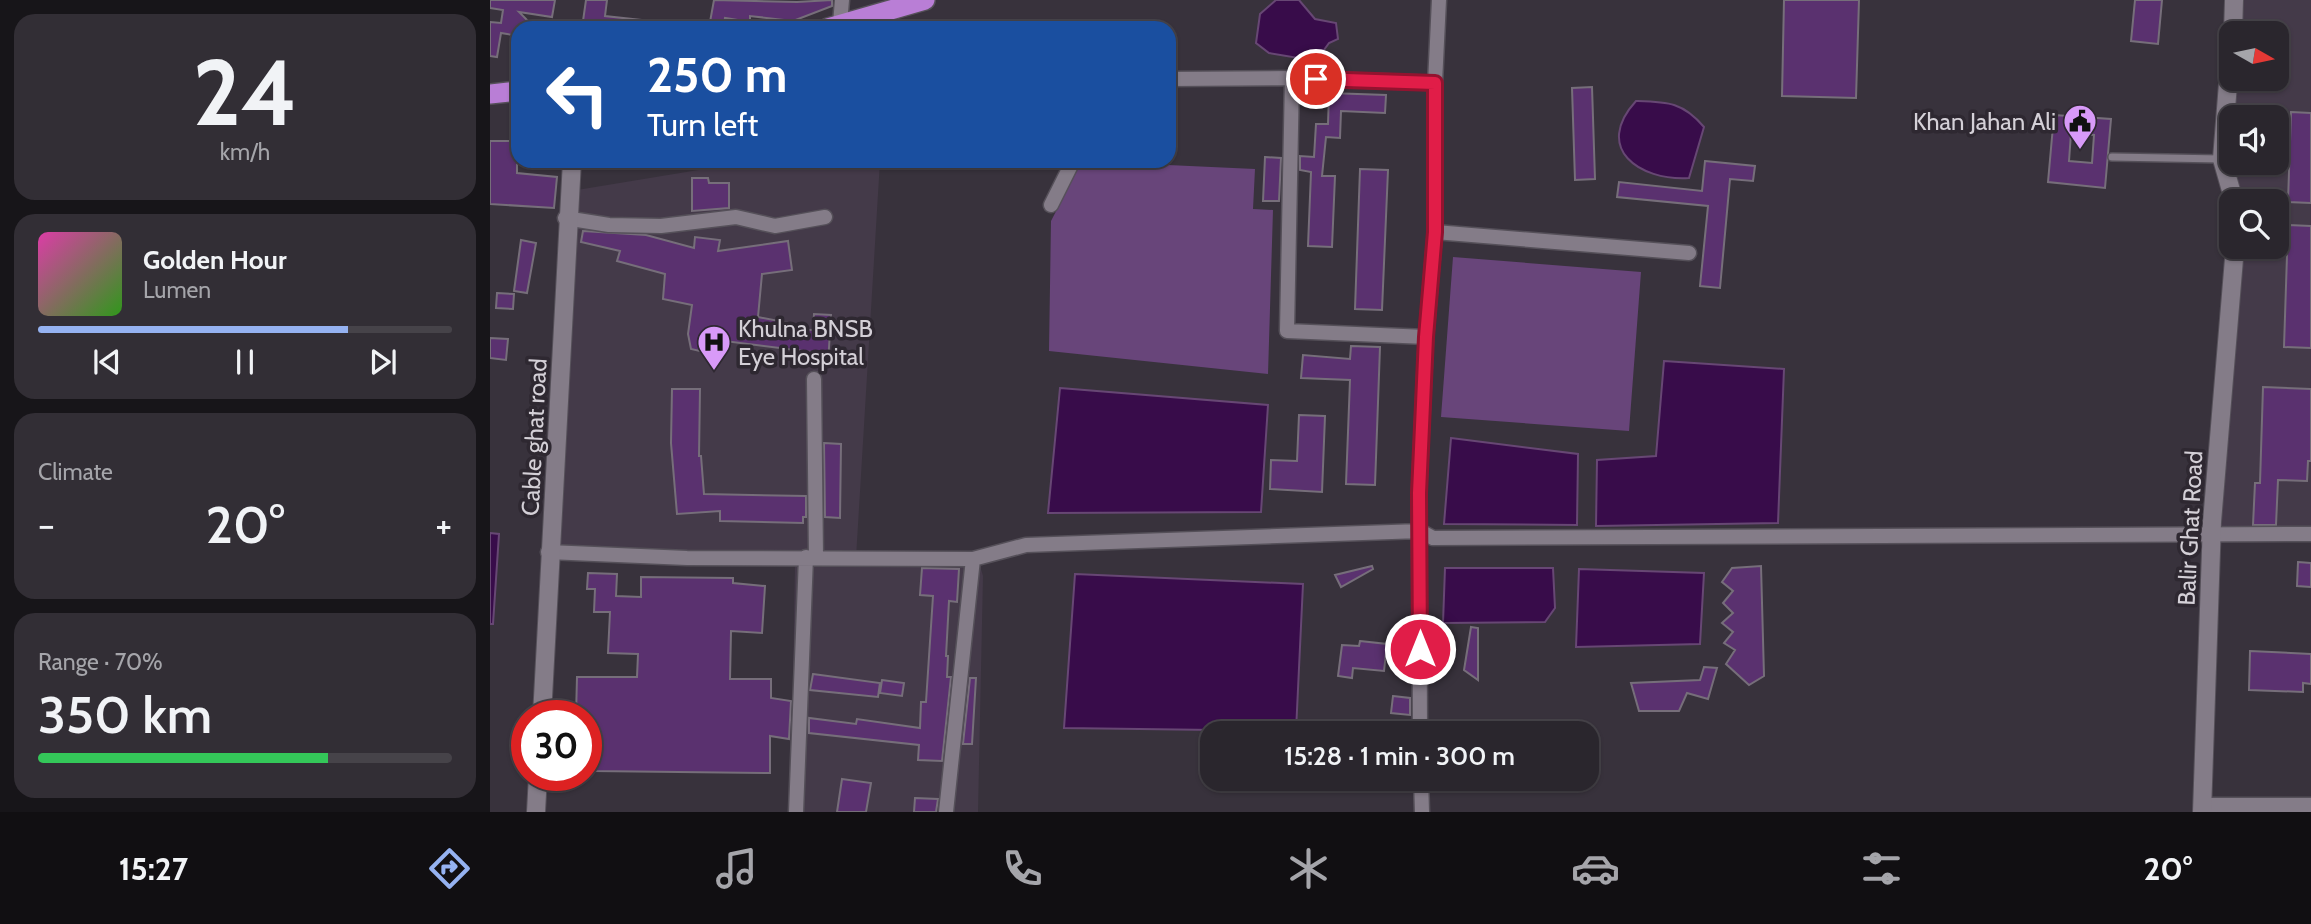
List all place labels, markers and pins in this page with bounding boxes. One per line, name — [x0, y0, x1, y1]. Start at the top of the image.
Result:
pin — [1286, 49, 1346, 109]
public building icon: Khan Jahan Ali — [2061, 102, 2099, 151]
place label: Khan Jahan Ali — [1913, 107, 2056, 136]
place label: Khulna BNSB Eye Hospital — [738, 314, 873, 371]
hospital icon: Khulna BNSB Eye Hospital — [695, 323, 733, 372]

